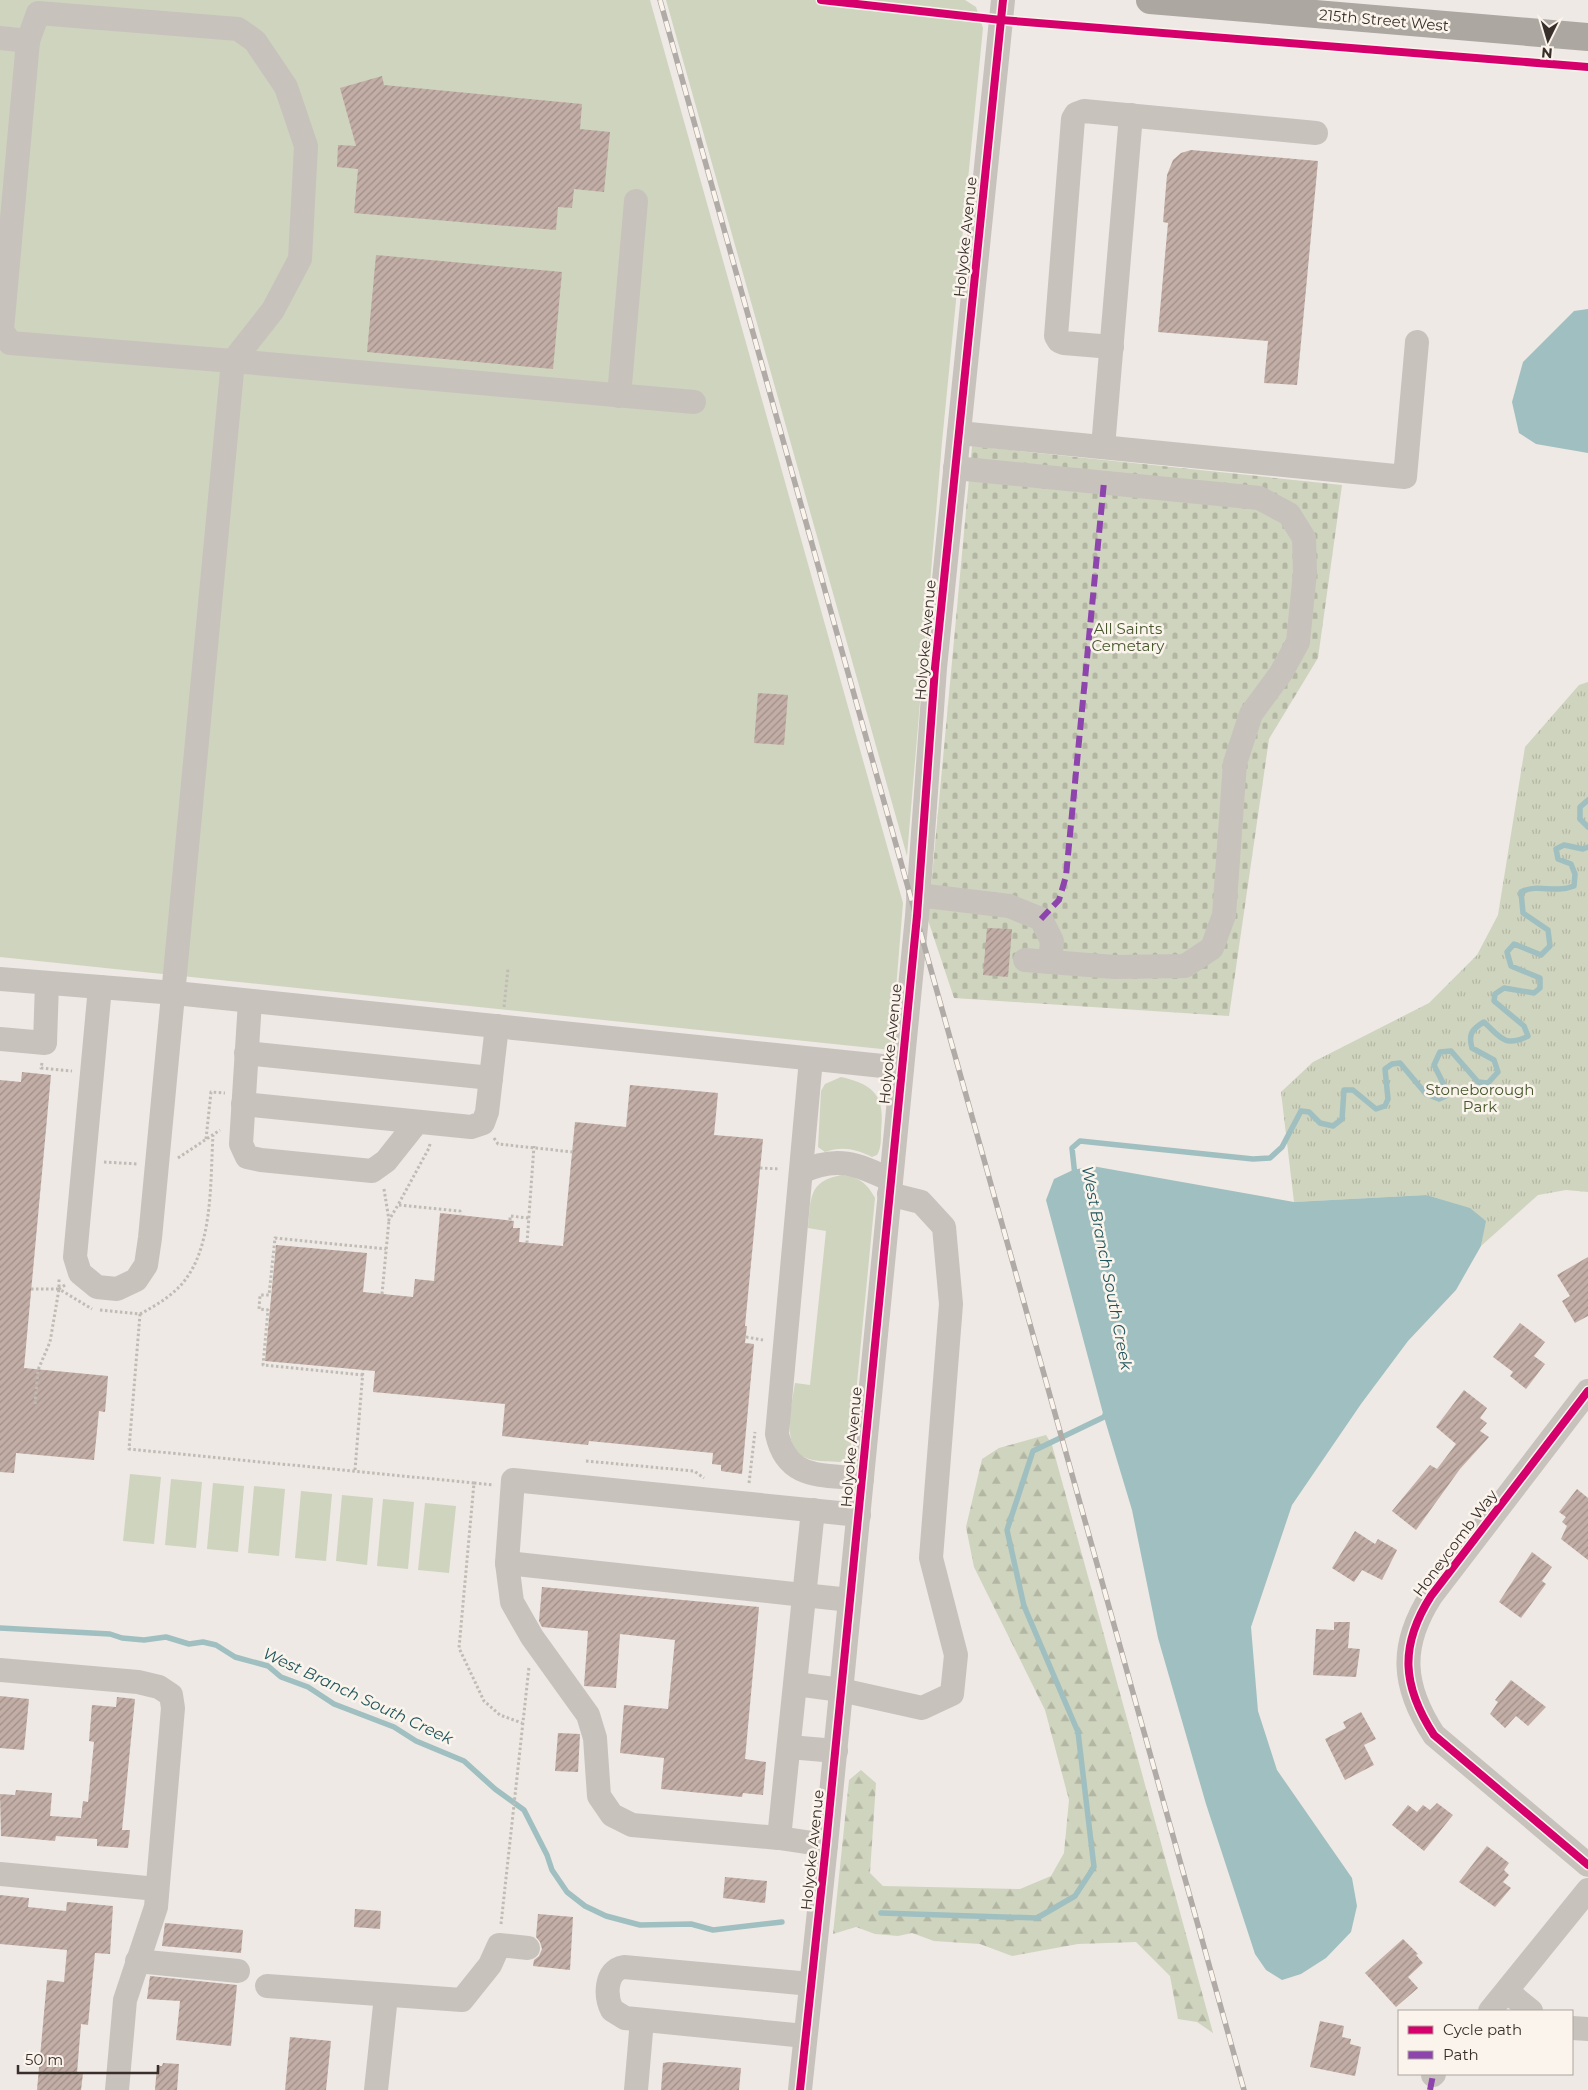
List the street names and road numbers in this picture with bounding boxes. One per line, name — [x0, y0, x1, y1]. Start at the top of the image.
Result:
street label: 215th Street West — [1318, 5, 1450, 35]
street label: Holyoke Avenue — [949, 176, 981, 298]
street label: Holyoke Avenue — [910, 579, 940, 701]
street label: Holyoke Avenue — [874, 983, 906, 1105]
street label: Holyoke Avenue — [836, 1386, 866, 1508]
street label: Honeycomb Way — [1409, 1485, 1502, 1600]
street label: Holyoke Avenue — [796, 1789, 828, 1911]

